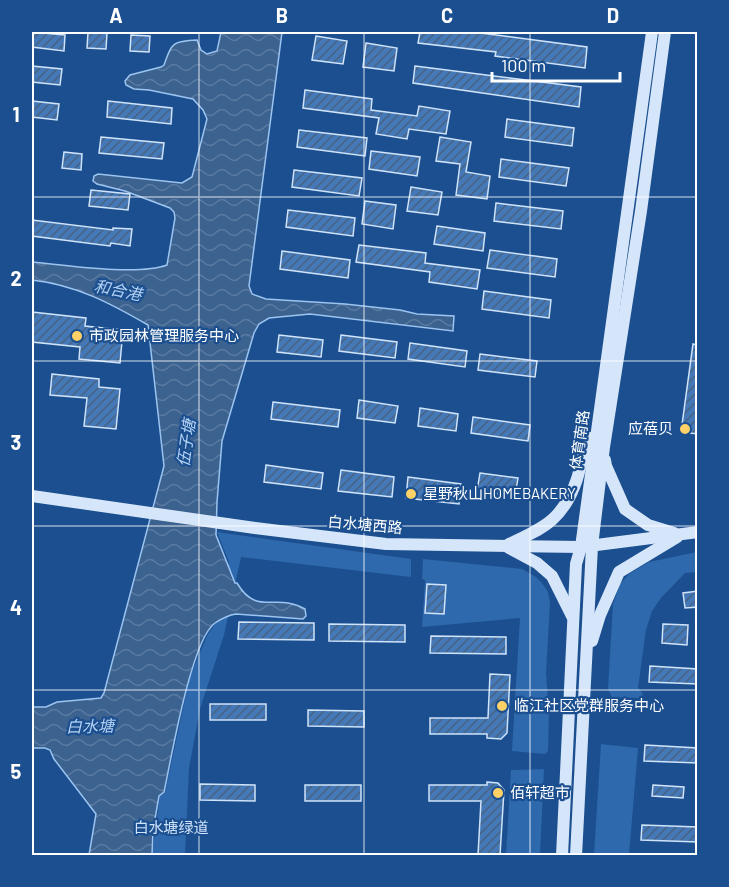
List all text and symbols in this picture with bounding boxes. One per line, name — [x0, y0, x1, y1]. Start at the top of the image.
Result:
text: A — [109, 3, 123, 27]
text: B — [276, 3, 288, 27]
text: C — [441, 3, 453, 27]
text: D — [607, 3, 619, 27]
scale bar — [492, 45, 620, 83]
text: 100 m — [501, 54, 546, 76]
text: 1 — [12, 102, 20, 126]
text: 2 — [10, 266, 22, 290]
water label: 和合港 — [93, 276, 145, 304]
place label: 市政园林管理服务中心 — [89, 326, 239, 344]
marker: 市政园林管理服务中心 — [70, 329, 84, 343]
street label: 体育南路 — [566, 409, 592, 471]
water label: 伍子塘 — [173, 415, 199, 468]
place label: 应蓓贝 — [628, 419, 673, 437]
marker: 应蓓贝 — [678, 422, 692, 436]
text: 3 — [11, 430, 21, 454]
place label: 星野秋山HOMEBAKERY — [423, 484, 576, 502]
marker: 星野秋山HOMEBAKERY — [404, 487, 418, 501]
street label: 白水塘西路 — [327, 512, 403, 536]
text: 4 — [10, 595, 22, 619]
place label: 临江社区党群服务中心 — [514, 696, 664, 714]
marker: 临江社区党群服务中心 — [495, 699, 509, 713]
water label: 白水塘 — [66, 716, 117, 735]
text: 5 — [11, 759, 22, 783]
place label: 佰轩超市 — [510, 783, 570, 801]
marker: 佰轩超市 — [491, 786, 505, 800]
park label: 白水塘绿道 — [133, 818, 209, 836]

